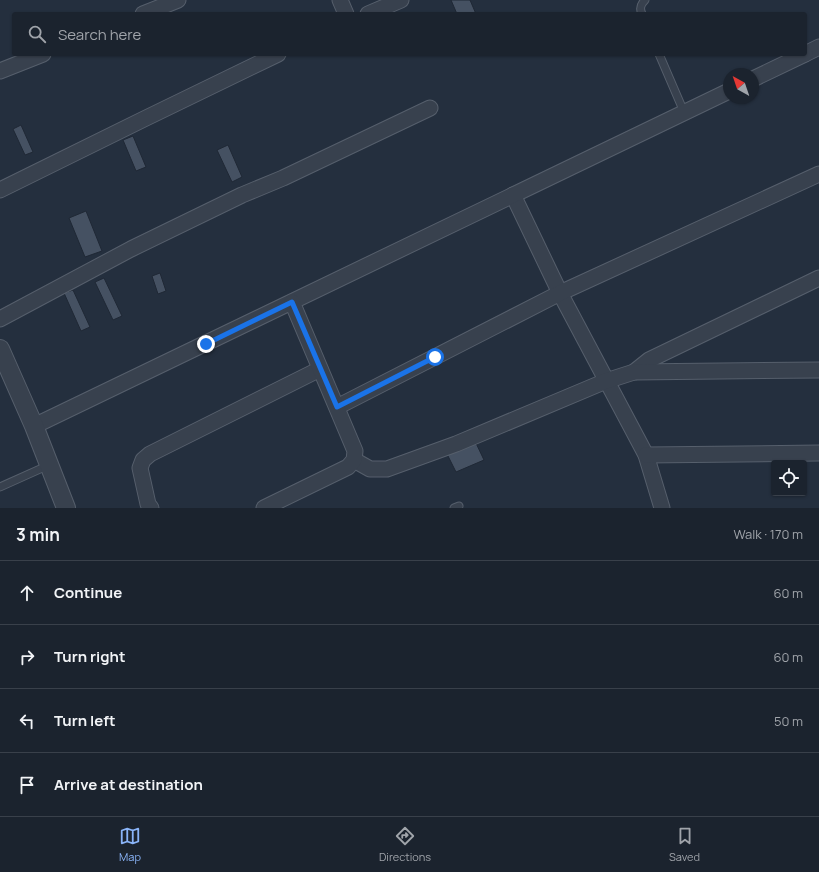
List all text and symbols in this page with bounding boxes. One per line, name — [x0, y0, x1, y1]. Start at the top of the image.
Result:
search box — [12, 12, 807, 56]
icon: search — [26, 23, 48, 45]
text: Search here — [58, 24, 141, 45]
north arrow — [723, 68, 759, 104]
route end — [197, 335, 215, 353]
route start — [426, 348, 444, 366]
map controls — [771, 460, 807, 496]
button: locate — [771, 460, 807, 496]
text: 3 min — [16, 523, 60, 546]
text: Walk · 170 m — [733, 525, 803, 543]
icon: ahead — [16, 582, 38, 604]
text: Continue — [54, 582, 122, 603]
text: 60 m — [773, 584, 803, 602]
icon: right — [16, 646, 38, 668]
text: Turn right — [54, 646, 125, 667]
text: 60 m — [773, 648, 803, 666]
icon: left — [16, 710, 38, 732]
text: Turn left — [54, 710, 116, 731]
text: 50 m — [774, 712, 803, 730]
icon: arrive — [16, 774, 38, 796]
text: Arrive at destination — [54, 774, 203, 795]
tab: Map — [119, 825, 141, 864]
tab: Directions — [379, 825, 431, 864]
tab: Saved — [669, 825, 700, 864]

